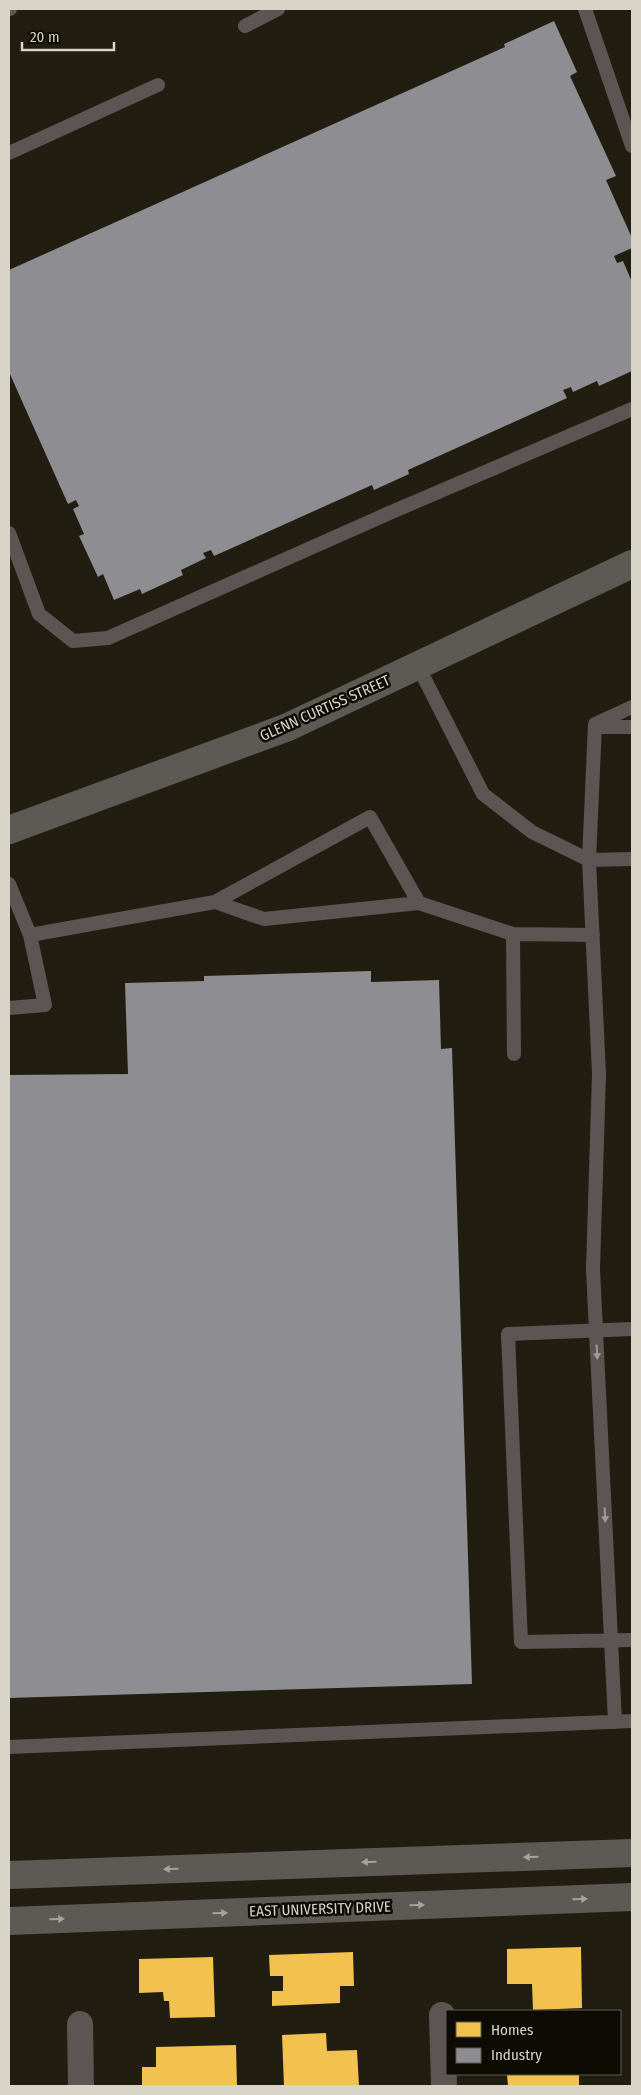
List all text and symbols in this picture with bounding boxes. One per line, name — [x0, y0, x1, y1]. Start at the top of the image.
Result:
scale bar — [22, 20, 115, 52]
text: 20 m — [30, 28, 60, 46]
street label: GLENN CURTISS STREET — [257, 671, 393, 745]
one-way arrow — [594, 1345, 602, 1361]
one-way arrow — [601, 1507, 609, 1523]
one-way arrow — [523, 1853, 539, 1861]
one-way arrow — [360, 1859, 376, 1867]
one-way arrow — [163, 1865, 179, 1873]
one-way arrow — [572, 1895, 588, 1903]
street label: EAST UNIVERSITY DRIVE — [249, 1898, 391, 1920]
one-way arrow — [409, 1901, 425, 1909]
one-way arrow — [212, 1908, 228, 1916]
one-way arrow — [50, 1915, 66, 1923]
legend — [446, 2010, 621, 2075]
text: Homes — [491, 2021, 533, 2039]
text: Industry — [491, 2046, 542, 2064]

